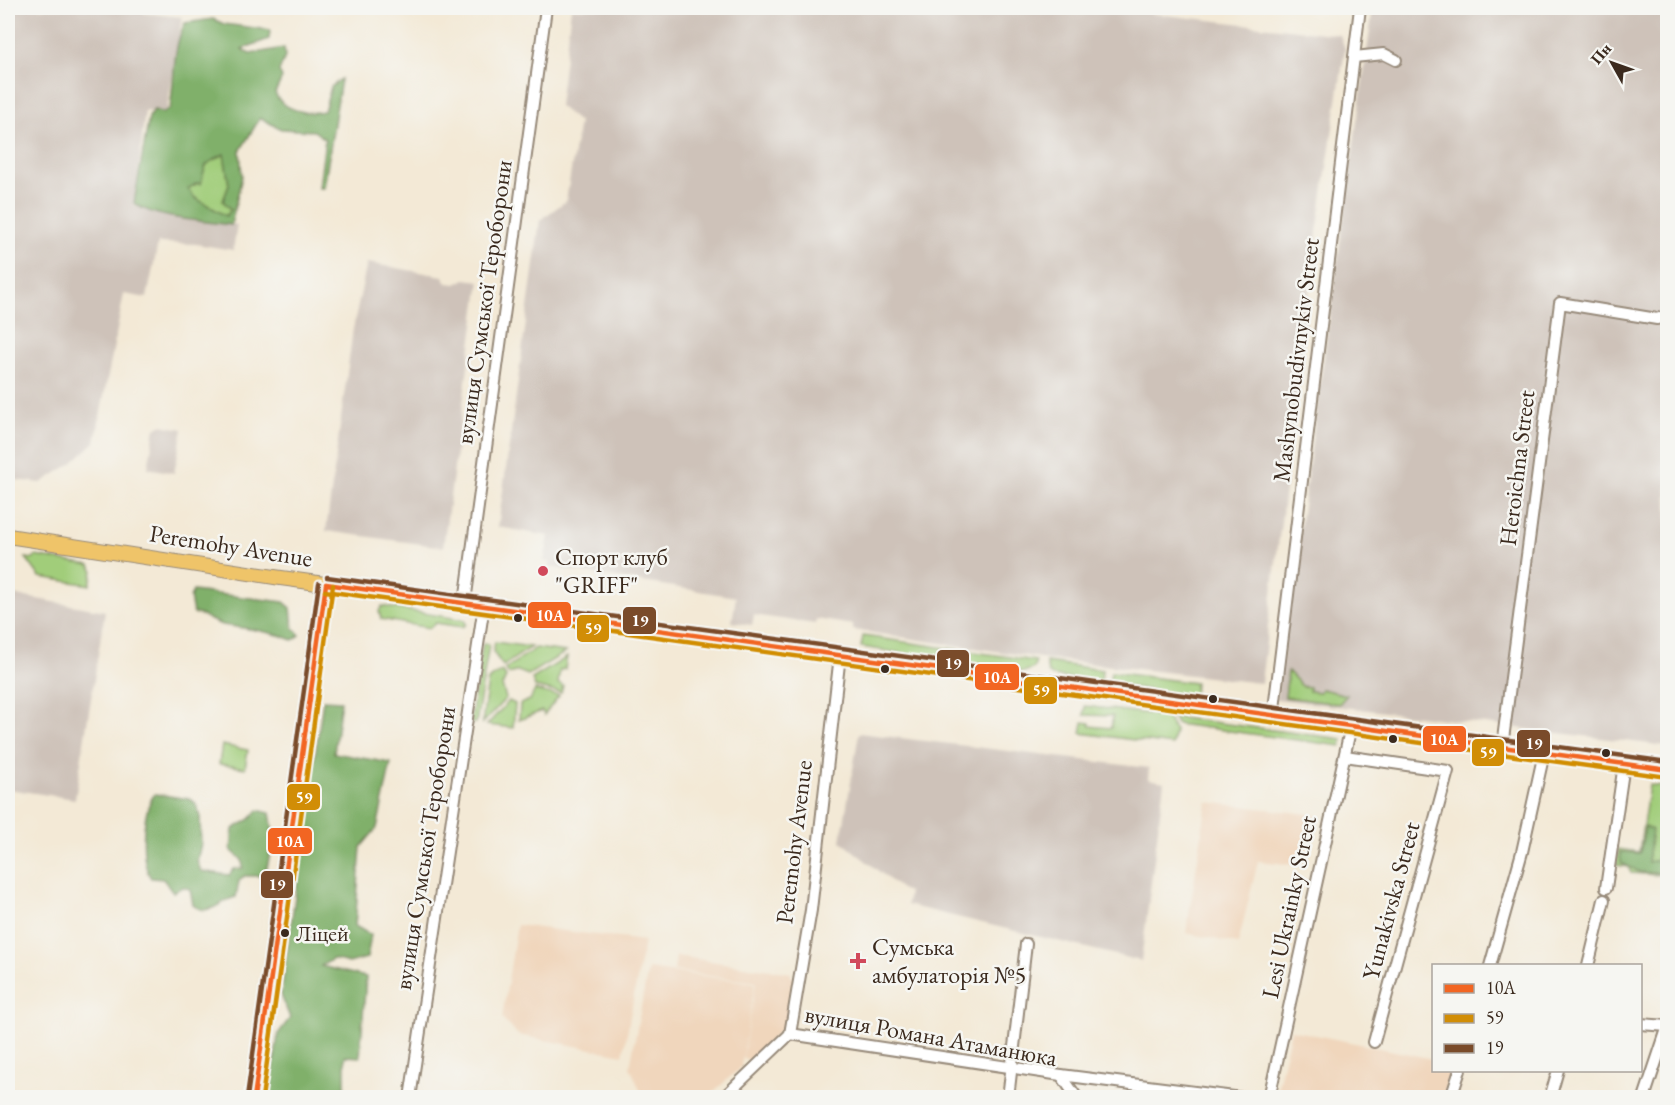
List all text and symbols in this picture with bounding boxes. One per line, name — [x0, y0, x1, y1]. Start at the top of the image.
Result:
north arrow — [1582, 33, 1642, 93]
text: Пн — [1586, 39, 1616, 69]
street label: вулиця Сумської Тероборони — [448, 158, 519, 446]
street label: Mashynobudivnykiv Street — [1265, 236, 1326, 484]
street label: Heroichna Street — [1492, 388, 1541, 547]
street label: Peremohy Avenue — [147, 517, 315, 574]
place label: Спорт клуб "GRIFF" — [555, 541, 668, 600]
marker: Спорт клуб "GRIFF" — [536, 564, 550, 578]
line badge: 10А — [527, 601, 572, 629]
text: 10А — [536, 605, 565, 626]
line badge: 19 — [622, 606, 657, 635]
text: 19 — [632, 610, 649, 631]
unlabelled marker — [512, 612, 524, 624]
line badge: 59 — [576, 614, 610, 643]
text: 59 — [585, 618, 602, 639]
line badge: 19 — [936, 649, 970, 678]
text: 19 — [945, 653, 962, 674]
unlabelled marker — [879, 663, 891, 675]
line badge: 10А — [974, 663, 1020, 691]
text: 10А — [983, 667, 1012, 688]
line badge: 59 — [1023, 676, 1058, 705]
text: 59 — [1033, 680, 1050, 701]
unlabelled marker — [1207, 693, 1219, 705]
street label: вулиця Сумської Тероборони — [387, 704, 462, 992]
line badge: 10А — [1422, 725, 1467, 753]
text: 10А — [1430, 729, 1459, 750]
line badge: 19 — [1516, 729, 1551, 758]
unlabelled marker — [1387, 733, 1399, 745]
text: 19 — [1526, 733, 1543, 754]
line badge: 59 — [1471, 738, 1505, 767]
text: 59 — [1480, 742, 1497, 763]
unlabelled marker — [1600, 747, 1612, 759]
street label: Peremohy Avenue — [768, 758, 819, 926]
line badge: 59 — [286, 783, 321, 811]
text: 59 — [296, 787, 313, 808]
street label: Lesi Ukrainky Street — [1254, 812, 1323, 1001]
street label: Yunakivska Street — [1355, 818, 1427, 983]
line badge: 10А — [267, 827, 313, 855]
text: 10А — [276, 831, 305, 852]
line badge: 19 — [260, 870, 294, 899]
text: 19 — [269, 874, 286, 895]
place label: Ліцей — [296, 919, 349, 948]
marker: Ліцей — [279, 927, 291, 939]
place label: Сумська амбулаторія №5 — [872, 931, 1026, 990]
marker: Сумська амбулаторія №5 — [849, 952, 867, 970]
legend — [1432, 964, 1642, 1072]
text: 10А — [1486, 976, 1516, 999]
street label: вулиця Романа Атаманюка — [802, 998, 1060, 1073]
text: 59 — [1486, 1006, 1504, 1029]
text: 19 — [1486, 1036, 1504, 1059]

